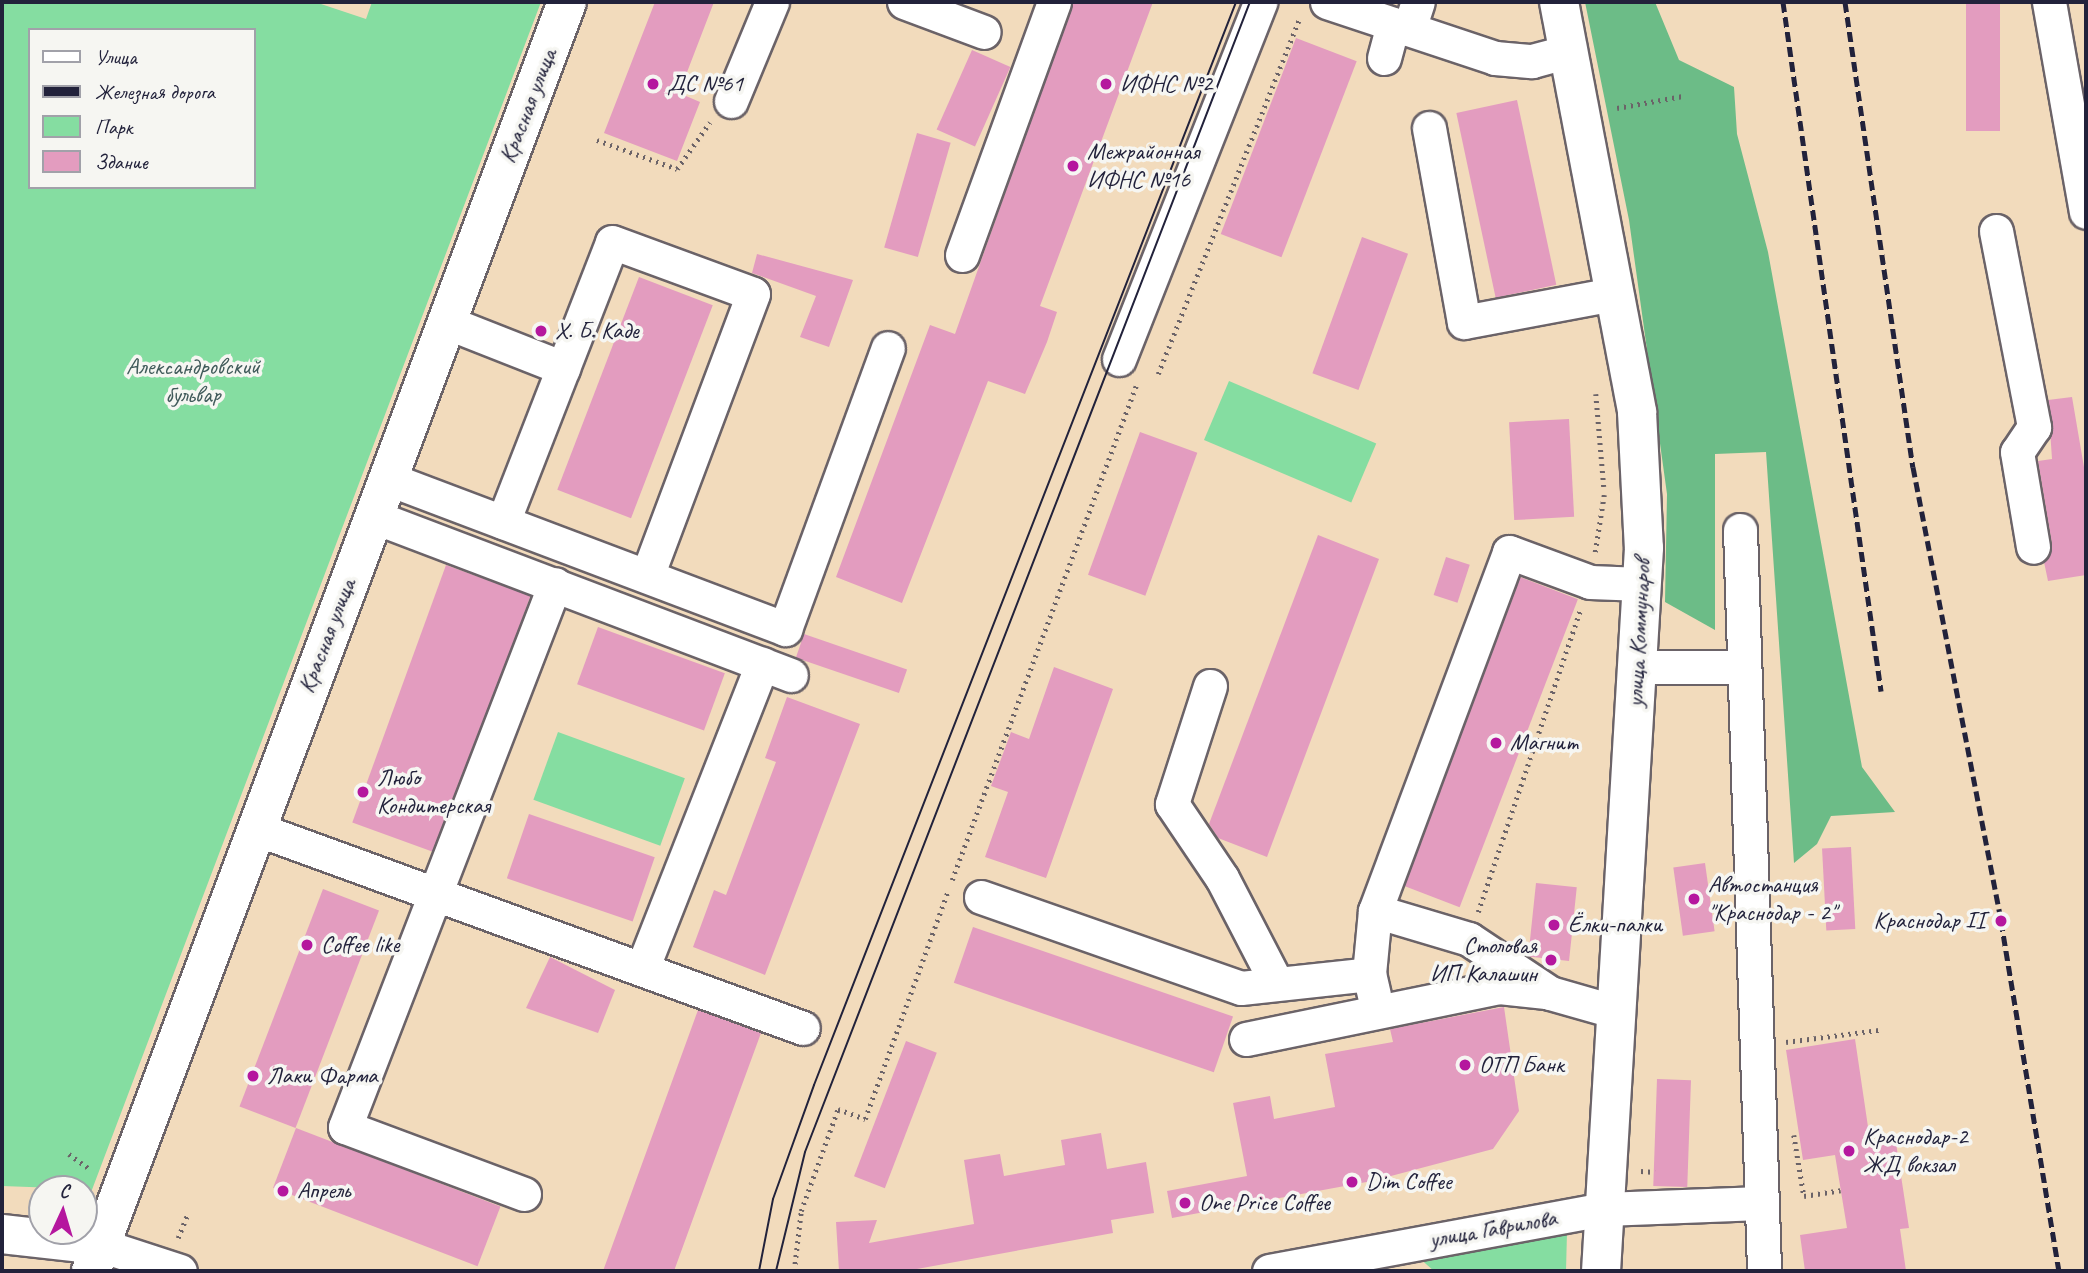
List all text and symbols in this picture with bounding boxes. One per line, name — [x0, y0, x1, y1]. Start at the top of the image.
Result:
legend — [28, 28, 256, 189]
text: Улица — [95, 44, 137, 70]
street label: Красная улица — [493, 45, 563, 167]
place label: ДС №61 — [667, 70, 743, 98]
place label: ИФНС №2 — [1120, 70, 1212, 98]
marker: ДС №61 — [645, 76, 661, 92]
marker: ИФНС №2 — [1098, 76, 1114, 92]
text: Железная дорога — [95, 79, 215, 105]
text: Парк — [95, 114, 132, 140]
place label: Межрайонная ИФНС №16 — [1087, 138, 1199, 194]
text: Здание — [95, 149, 148, 175]
marker: Межрайонная ИФНС №16 — [1065, 158, 1081, 174]
place label: Х. Б. Каде — [555, 317, 639, 345]
marker: Х. Б. Каде — [533, 323, 549, 339]
park label: Александровский бульвар — [126, 353, 260, 409]
street label: улица Коммунаров — [1621, 557, 1657, 709]
street label: Красная улица — [292, 575, 362, 697]
place label: Магнит — [1510, 729, 1578, 757]
marker: Магнит — [1488, 735, 1504, 751]
place label: Любо Кондитерская — [377, 764, 490, 820]
marker: Любо Кондитерская — [355, 784, 371, 800]
place label: Автостанция "Краснодар - 2" — [1708, 871, 1836, 927]
marker: Автостанция "Краснодар - 2" — [1686, 891, 1702, 907]
place label: Краснодар II — [1874, 907, 1985, 935]
place label: Ёлки-палки — [1568, 911, 1662, 939]
marker: Краснодар II — [1991, 911, 2011, 931]
marker: Ёлки-палки — [1546, 917, 1562, 933]
place label: Coffee like — [321, 931, 399, 959]
place label: Столовая ИП Калашин — [1430, 932, 1537, 988]
marker: Coffee like — [299, 937, 315, 953]
marker: Столовая ИП Калашин — [1543, 952, 1559, 968]
place label: ОТП Банк — [1479, 1051, 1563, 1079]
marker: ОТП Банк — [1457, 1057, 1473, 1073]
place label: Лаки Фарма — [267, 1062, 376, 1090]
marker: Лаки Фарма — [245, 1068, 261, 1084]
place label: Краснодар-2 ЖД вокзал — [1863, 1123, 1968, 1179]
marker: Краснодар-2 ЖД вокзал — [1841, 1143, 1857, 1159]
place label: Dim Coffee — [1366, 1168, 1451, 1196]
marker: Dim Coffee — [1344, 1174, 1360, 1190]
north arrow — [28, 1175, 98, 1245]
place label: Апрель — [297, 1177, 351, 1205]
text: С — [59, 1179, 70, 1203]
marker: Апрель — [275, 1183, 291, 1199]
place label: One Price Coffee — [1199, 1189, 1329, 1217]
marker: One Price Coffee — [1177, 1195, 1193, 1211]
street label: улица Гаврилова — [1427, 1204, 1559, 1254]

